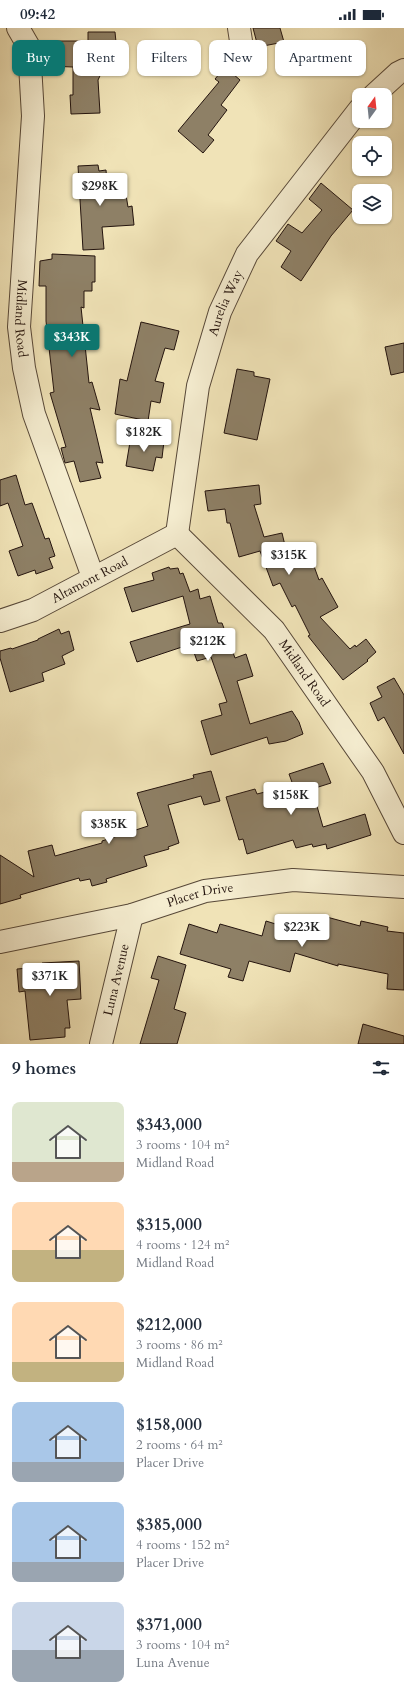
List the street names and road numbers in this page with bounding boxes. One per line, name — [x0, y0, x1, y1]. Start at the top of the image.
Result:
street label: Aurelia Way — [204, 267, 247, 338]
street label: Midland Road — [10, 279, 32, 358]
street label: Altamont Road — [48, 552, 131, 608]
street label: Midland Road — [274, 636, 334, 710]
street label: Placer Drive — [165, 879, 234, 912]
street label: Luna Avenue — [99, 942, 134, 1018]

